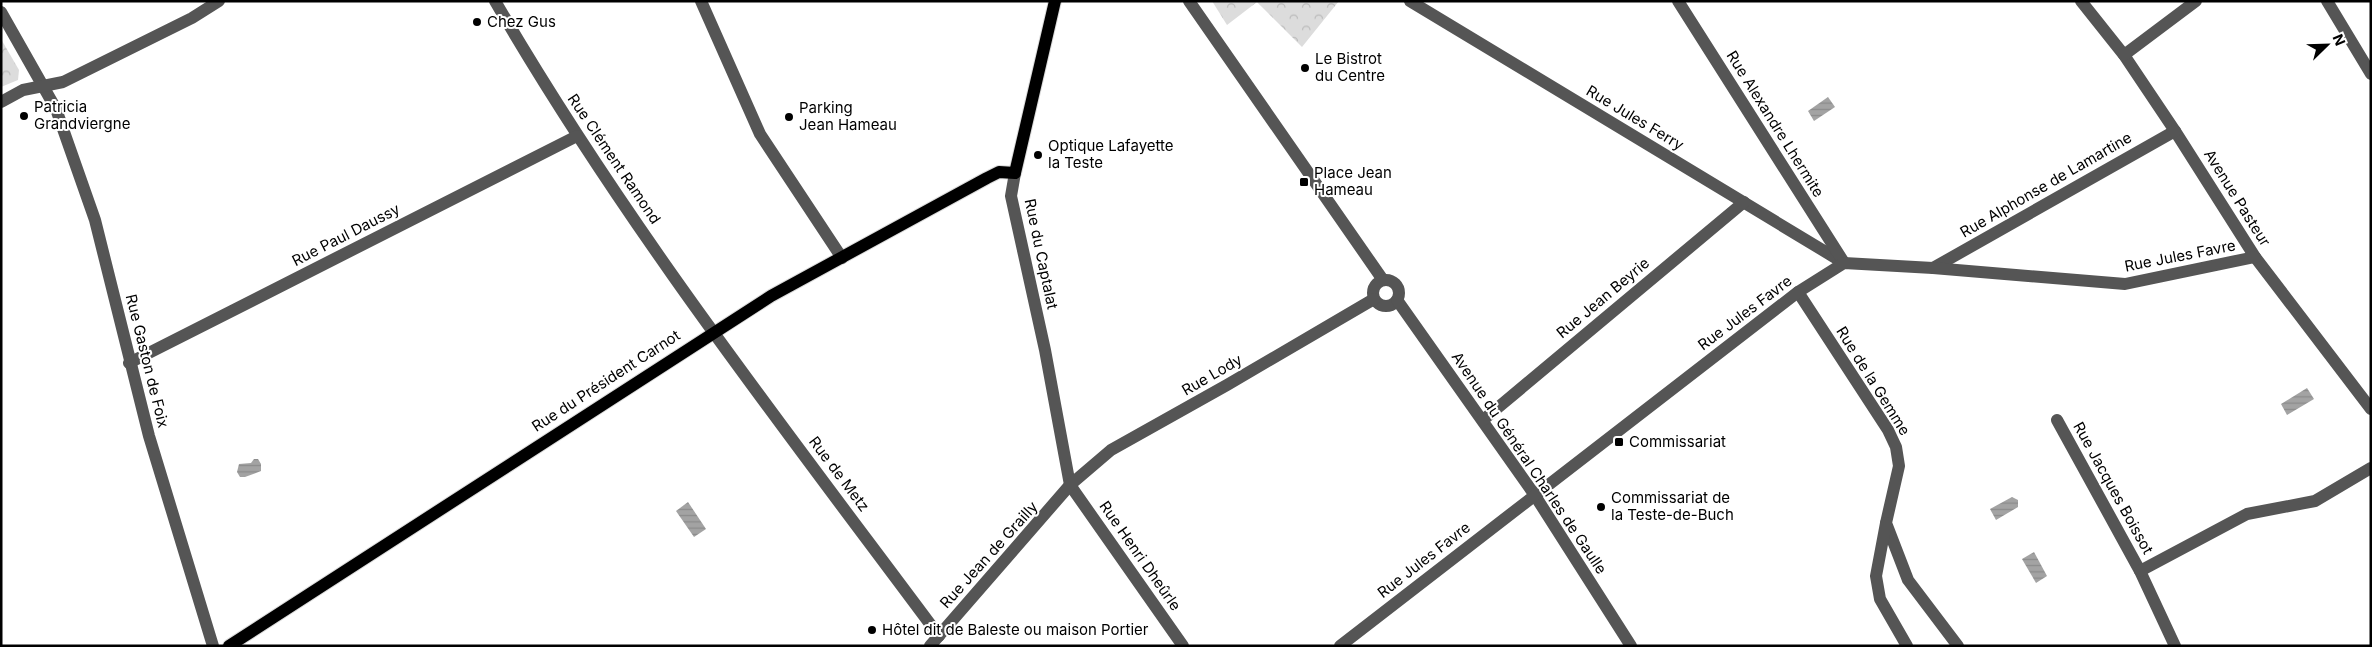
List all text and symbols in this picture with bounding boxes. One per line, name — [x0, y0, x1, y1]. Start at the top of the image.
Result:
place label: Chez Gus — [487, 12, 556, 31]
marker: Chez Gus — [471, 16, 483, 28]
north arrow — [2302, 20, 2352, 70]
text: N — [2330, 31, 2349, 48]
street label: Rue Alexandre Lhermite — [1723, 47, 1828, 200]
place label: Le Bistrot du Centre — [1315, 49, 1385, 85]
marker: Le Bistrot du Centre — [1299, 62, 1311, 74]
street label: Rue Jules Ferry — [1583, 81, 1688, 154]
street label: Rue Clément Ramond — [564, 90, 665, 227]
place label: Patricia Grandviergne — [34, 97, 130, 133]
place label: Parking Jean Hameau — [799, 98, 897, 134]
marker: Patricia Grandviergne — [18, 110, 30, 122]
marker: Parking Jean Hameau — [783, 111, 795, 123]
street label: Rue Alphonse de Lamartine — [1957, 128, 2135, 242]
place label: Optique Lafayette la Teste — [1048, 136, 1174, 172]
street label: Avenue Pasteur — [2200, 146, 2275, 250]
marker: Optique Lafayette la Teste — [1032, 149, 1044, 161]
place label: Place Jean Hameau — [1314, 163, 1392, 199]
marker: Place Jean Hameau — [1298, 176, 1310, 188]
street label: Rue du Captalat — [1020, 197, 1063, 311]
street label: Rue Paul Daussy — [289, 199, 403, 270]
street label: Rue Jules Favre — [2123, 235, 2237, 276]
street label: Rue Jean Beyrie — [1552, 253, 1653, 342]
street label: Rue Jules Favre — [1694, 271, 1795, 354]
street label: Rue Gaston de Foix — [122, 292, 173, 430]
street label: Rue de la Gemme — [1832, 323, 1915, 439]
street label: Rue du Président Carnot — [528, 325, 684, 436]
street label: Avenue du Général Charles de Gaulle — [1448, 348, 1611, 577]
street label: Rue Lody — [1178, 349, 1246, 399]
street label: Rue Jacques Boissot — [2069, 418, 2158, 557]
street label: Rue de Metz — [805, 432, 874, 515]
place label: Commissariat — [1629, 432, 1726, 451]
marker: Commissariat — [1613, 436, 1625, 448]
place label: Commissariat de la Teste-de-Buch — [1611, 488, 1734, 524]
street label: Rue Jean de Grailly — [936, 497, 1042, 612]
street label: Rue Henri Dheûrle — [1095, 497, 1185, 614]
marker: Commissariat de la Teste-de-Buch — [1595, 501, 1607, 513]
street label: Rue Jules Favre — [1373, 517, 1474, 602]
place label: Hôtel dit de Baleste ou maison Portier — [882, 620, 1149, 639]
marker: Hôtel dit de Baleste ou maison Portier — [866, 624, 878, 636]

